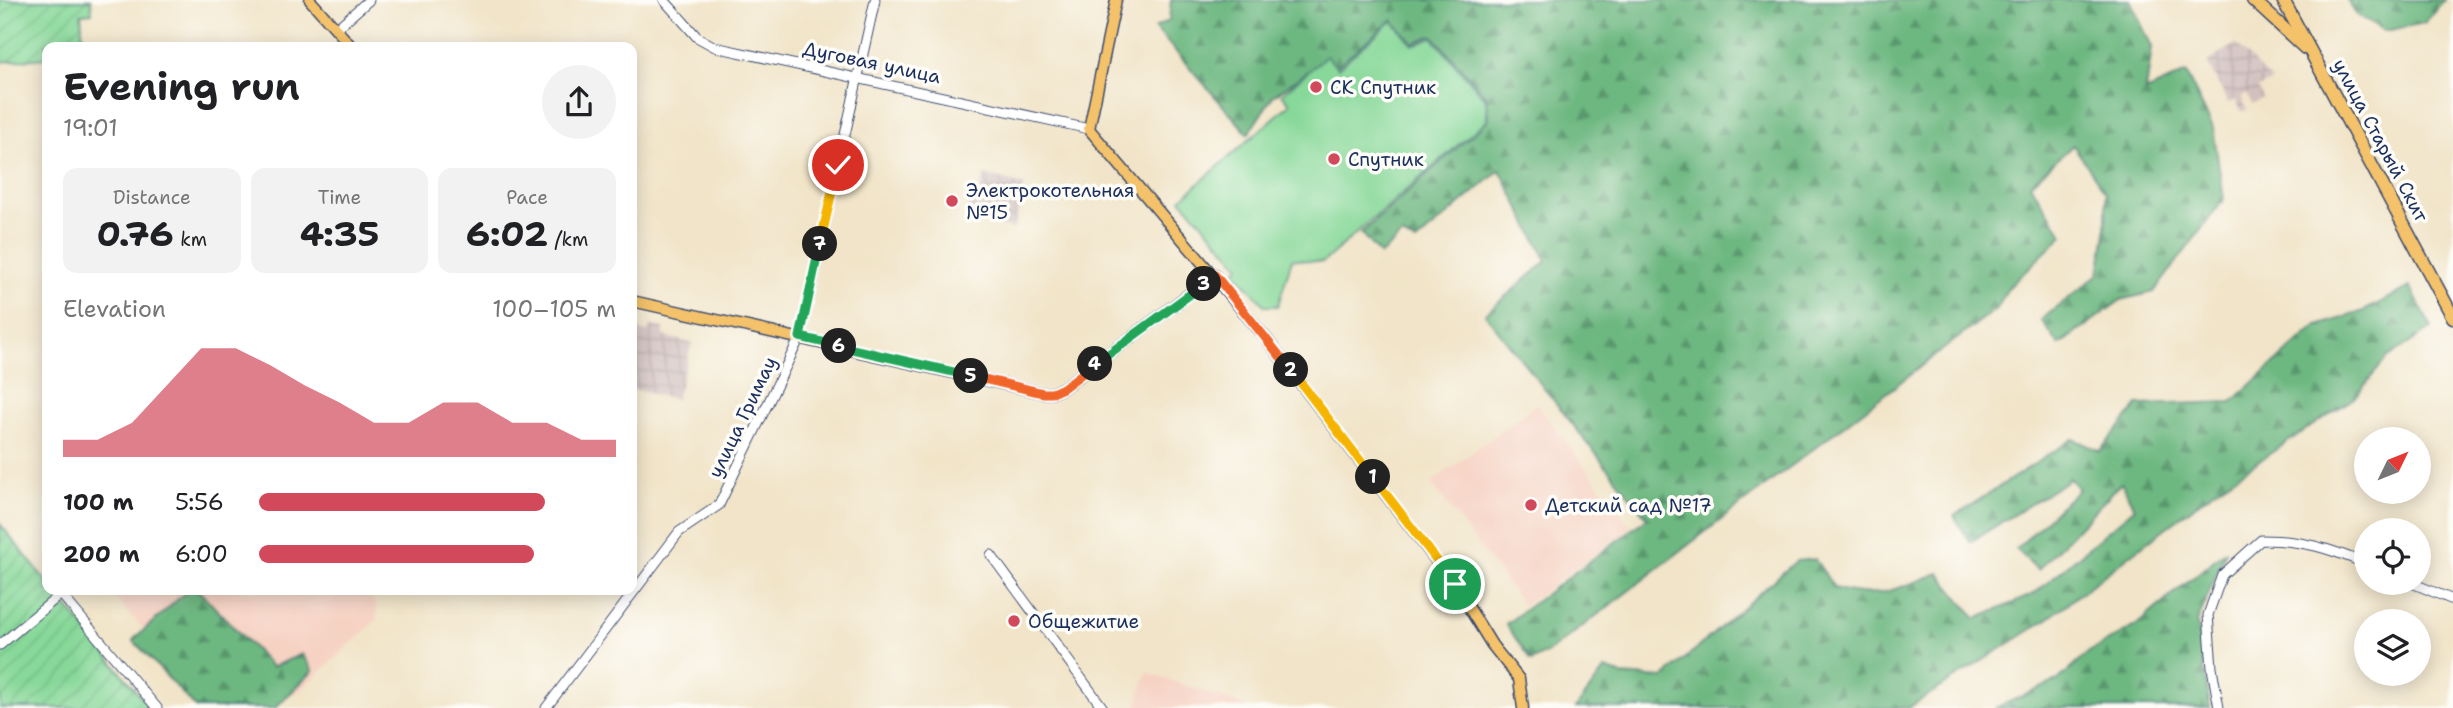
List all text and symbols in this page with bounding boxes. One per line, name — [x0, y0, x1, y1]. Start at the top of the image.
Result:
street label: Дуговая улица — [801, 36, 943, 89]
street label: улица Старый Скит — [2327, 54, 2434, 226]
text: Evening run — [63, 61, 300, 112]
button: share — [542, 65, 616, 139]
place label: СК Спутник — [1330, 75, 1436, 100]
marker: СК Спутник — [1308, 79, 1324, 95]
text: 19:01 — [63, 113, 118, 143]
pin — [808, 135, 868, 195]
icon: check — [819, 146, 857, 184]
place label: Спутник — [1348, 147, 1424, 172]
marker: Спутник — [1326, 151, 1342, 167]
place label: Электрокотельная №15 — [966, 178, 1135, 225]
text: Distance — [113, 185, 191, 210]
text: Time — [318, 185, 361, 210]
text: Pace — [506, 185, 548, 210]
marker: Электрокотельная №15 — [944, 193, 960, 209]
text: 0.76 — [97, 210, 174, 257]
text: 4:35 — [300, 210, 379, 257]
text: 6:02 — [466, 210, 548, 257]
pin: 7 — [802, 226, 838, 262]
text: km — [174, 227, 207, 252]
text: /km — [548, 227, 589, 252]
text: 7 — [813, 231, 826, 256]
pin: 3 — [1186, 266, 1222, 302]
text: 3 — [1197, 271, 1210, 296]
text: Elevation — [63, 294, 166, 324]
text: 100–105 m — [492, 294, 616, 324]
pin: 6 — [822, 328, 856, 364]
text: 6 — [832, 333, 845, 358]
pin: 4 — [1078, 346, 1112, 382]
text: 4 — [1088, 351, 1101, 376]
street label: улица Гримау — [702, 352, 783, 482]
pin: 2 — [1274, 352, 1308, 388]
text: 2 — [1284, 357, 1297, 382]
pin: 5 — [954, 358, 988, 394]
text: 5 — [965, 363, 976, 388]
north arrow — [2354, 427, 2431, 504]
map controls — [2354, 427, 2431, 686]
pin: 1 — [1356, 460, 1390, 494]
text: 1 — [1368, 464, 1377, 489]
text: 100 m — [63, 487, 134, 517]
text: 5:56 — [175, 487, 224, 517]
place label: Детский сад №17 — [1545, 493, 1712, 518]
marker: Детский сад №17 — [1523, 497, 1539, 513]
button: locate — [2354, 518, 2431, 595]
text: 200 m — [63, 539, 140, 569]
text: 6:00 — [175, 539, 228, 569]
pin — [1425, 554, 1485, 614]
icon: arrive — [1436, 565, 1474, 603]
place label: Общежитие — [1028, 609, 1139, 634]
button: layers — [2354, 609, 2431, 686]
marker: Общежитие — [1006, 613, 1022, 629]

